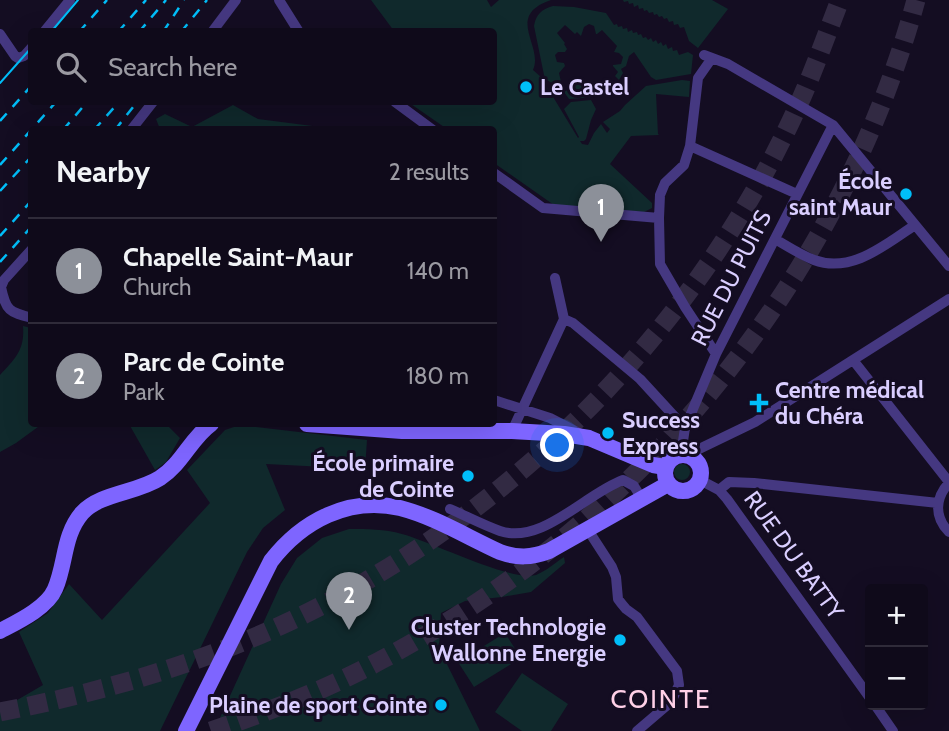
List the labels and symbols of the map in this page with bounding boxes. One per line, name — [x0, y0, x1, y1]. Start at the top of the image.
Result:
place label: Le Castel — [540, 73, 629, 101]
marker: Le Castel — [518, 79, 534, 95]
place label: École saint Maur — [789, 167, 892, 221]
pin: 1 — [578, 184, 624, 242]
marker: École saint Maur — [898, 186, 914, 202]
street label: RUE DU PUITS — [685, 206, 777, 350]
place label: Centre médical du Chéra — [775, 376, 924, 430]
marker: Centre médical du Chéra — [749, 393, 769, 413]
place label: Success Express — [622, 406, 700, 460]
marker: Success Express — [600, 425, 616, 441]
your location — [540, 428, 574, 462]
place label: École primaire de Cointe — [312, 449, 454, 503]
marker: École primaire de Cointe — [460, 468, 476, 484]
street label: RUE DU BATTY — [738, 486, 850, 625]
pin: 2 — [326, 572, 372, 630]
place label: Cluster Technologie Wallonne Energie — [411, 613, 606, 667]
marker: Cluster Technologie Wallonne Energie — [612, 632, 628, 648]
district label: COINTE — [611, 683, 711, 715]
place label: Plaine de sport Cointe — [209, 691, 427, 719]
marker: Plaine de sport Cointe — [433, 697, 449, 713]

